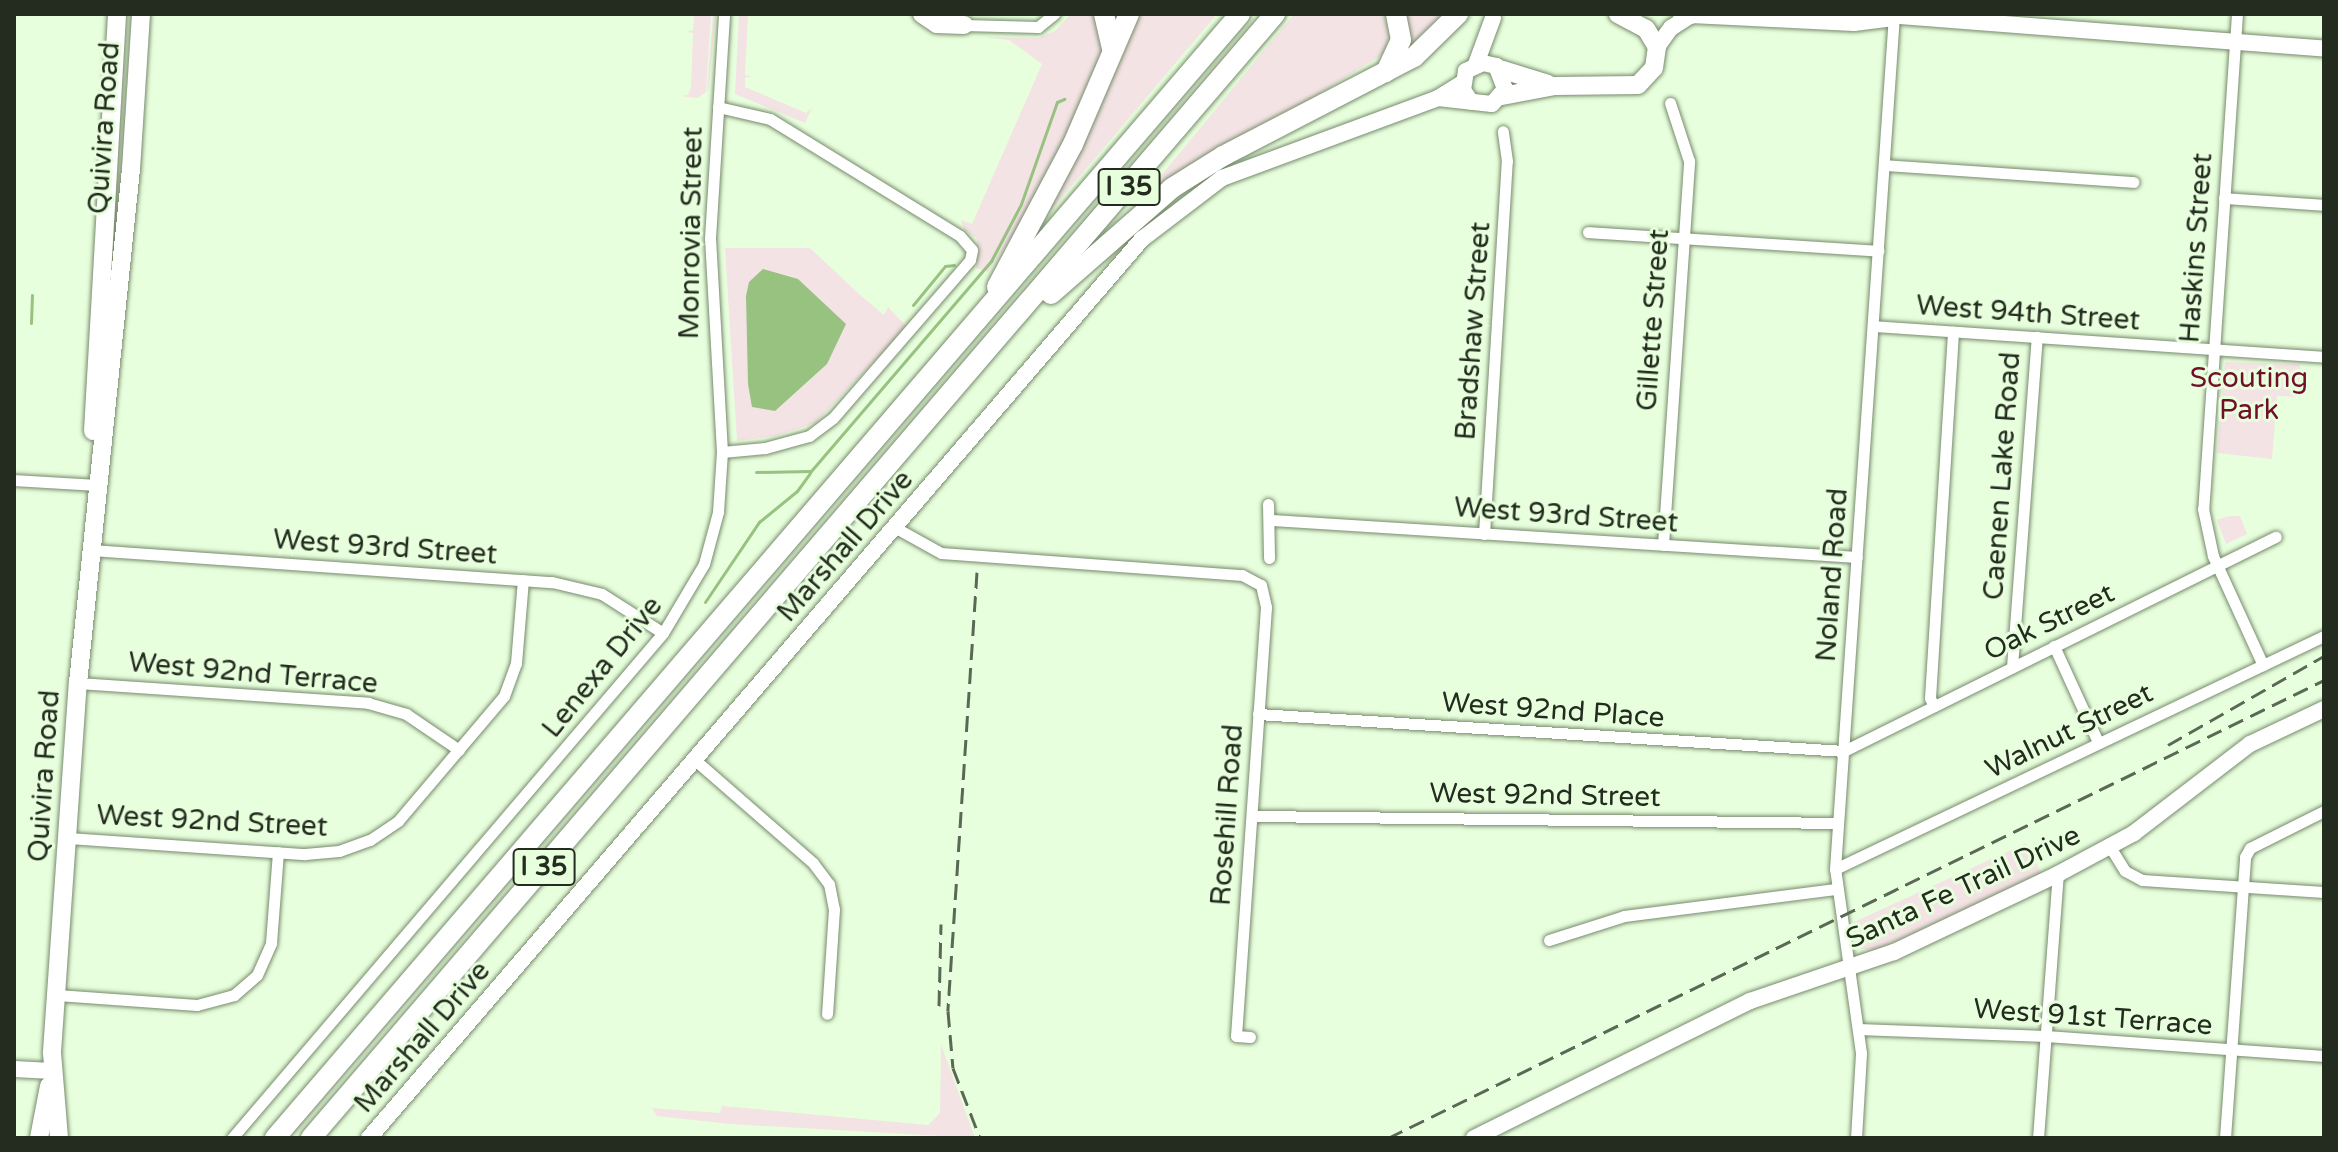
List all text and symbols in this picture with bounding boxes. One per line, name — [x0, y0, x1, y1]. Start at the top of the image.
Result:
street label: Quivira Road — [81, 41, 127, 215]
street label: Monrovia Street — [672, 126, 710, 340]
street label: Haskins Street — [2173, 152, 2219, 344]
road number: I 35 — [1097, 165, 1161, 209]
street label: Bradshaw Street — [1449, 221, 1497, 441]
street label: Gillette Street — [1630, 228, 1676, 412]
street label: West 94th Street — [1915, 288, 2141, 338]
street label: Caenen Lake Road — [1977, 351, 2027, 601]
park label: Scouting Park — [2190, 361, 2308, 427]
street label: Marshall Drive — [770, 463, 920, 629]
street label: Noland Road — [1809, 487, 1855, 663]
street label: West 93rd Street — [1453, 490, 1679, 540]
street label: West 93rd Street — [272, 522, 498, 572]
street label: Oak Street — [1978, 576, 2120, 668]
street label: Lenexa Drive — [535, 590, 669, 744]
street label: West 92nd Terrace — [127, 645, 379, 701]
street label: Walnut Street — [1980, 676, 2158, 786]
street label: West 92nd Place — [1440, 685, 1666, 735]
street label: Quivira Road — [21, 689, 67, 863]
street label: Rosehill Road — [1204, 723, 1250, 907]
street label: West 92nd Street — [1429, 776, 1661, 814]
street label: West 92nd Street — [96, 798, 328, 844]
street label: Santa Fe Trail Drive — [1841, 818, 2085, 956]
road number: I 35 — [512, 845, 576, 889]
street label: Marshall Drive — [347, 954, 497, 1120]
street label: West 91st Terrace — [1972, 992, 2214, 1042]

